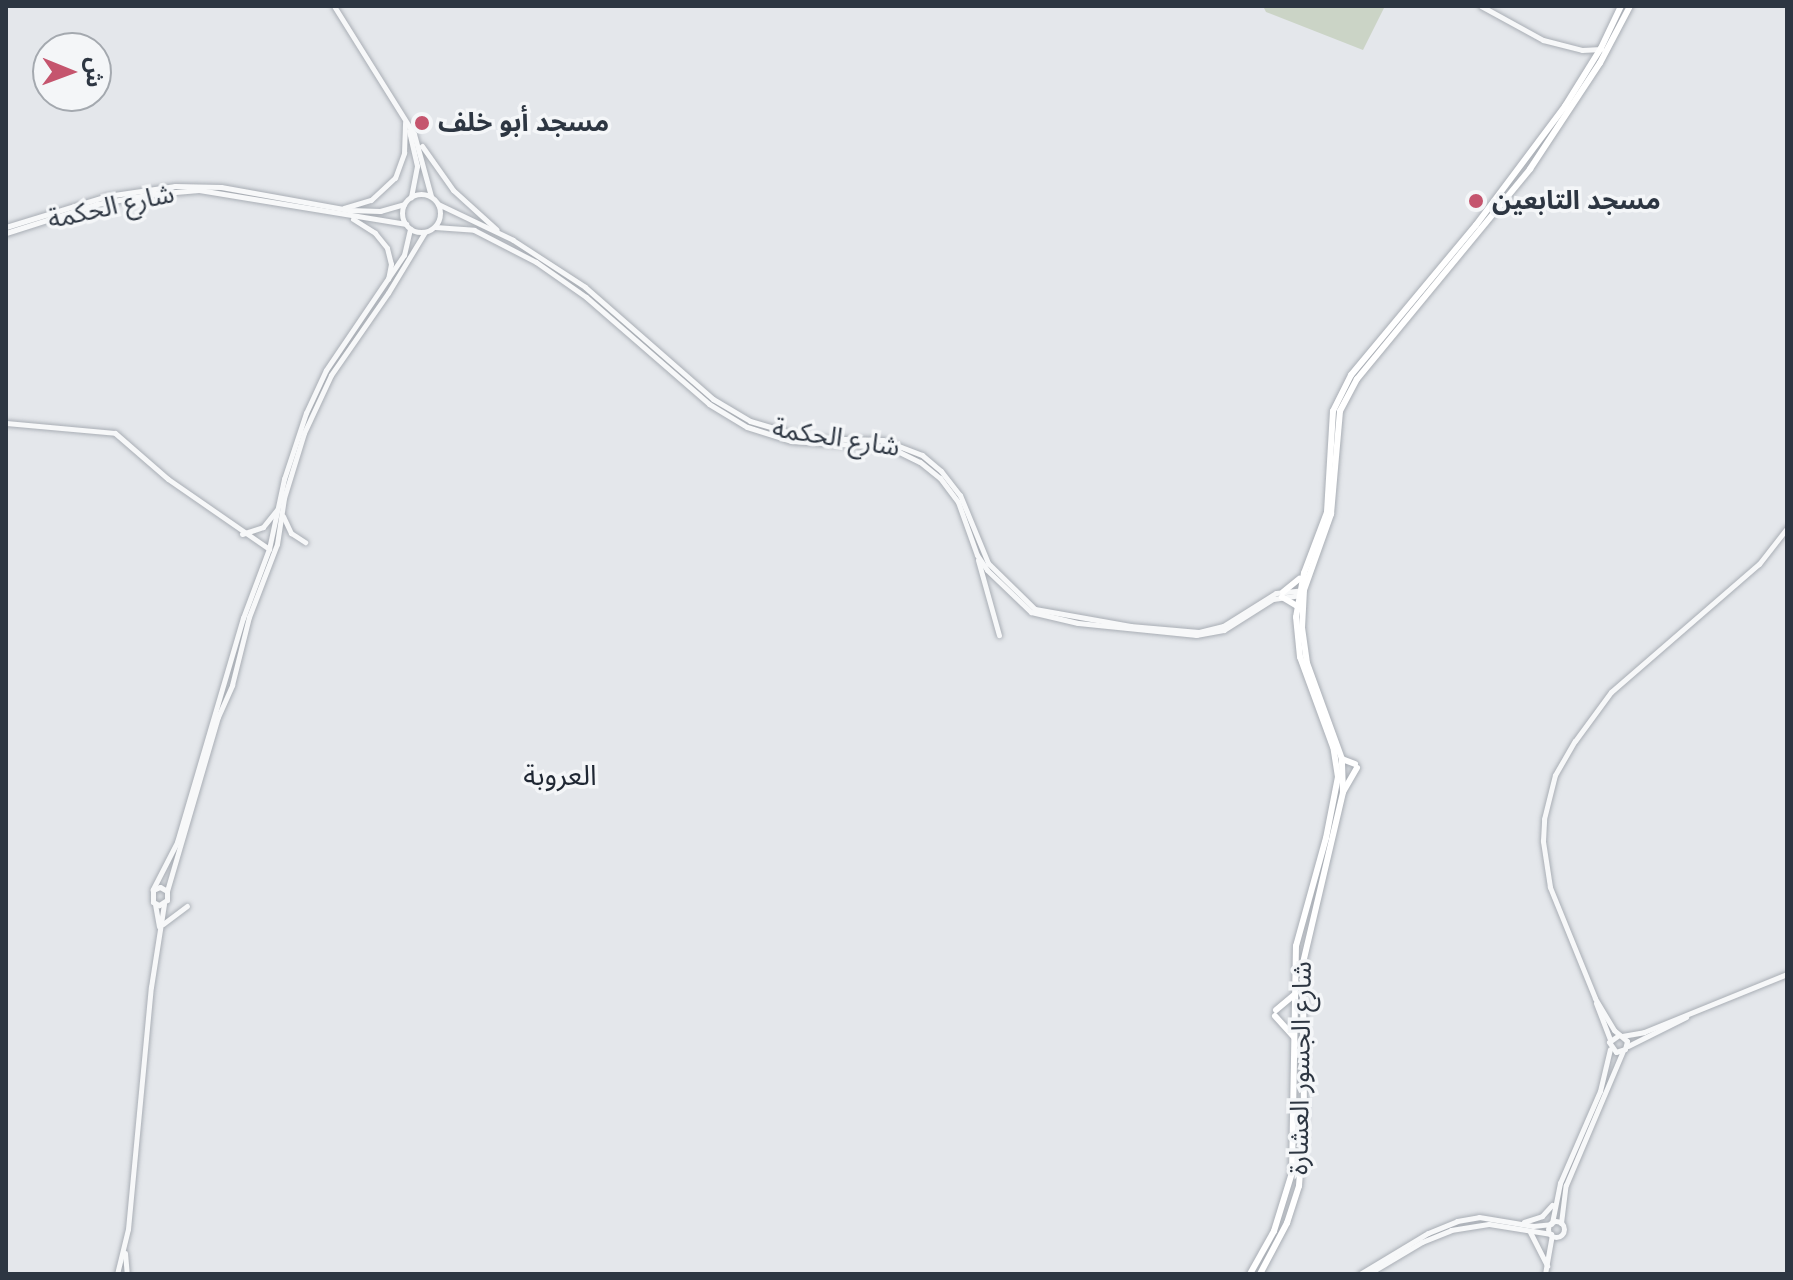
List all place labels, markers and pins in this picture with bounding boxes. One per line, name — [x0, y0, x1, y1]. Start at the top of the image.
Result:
place label: مسجد أبو خلف — [438, 107, 609, 139]
marker: مسجد أبو خلف — [413, 114, 431, 132]
place label: مسجد التابعين — [1492, 185, 1661, 217]
marker: مسجد التابعين — [1467, 192, 1485, 210]

